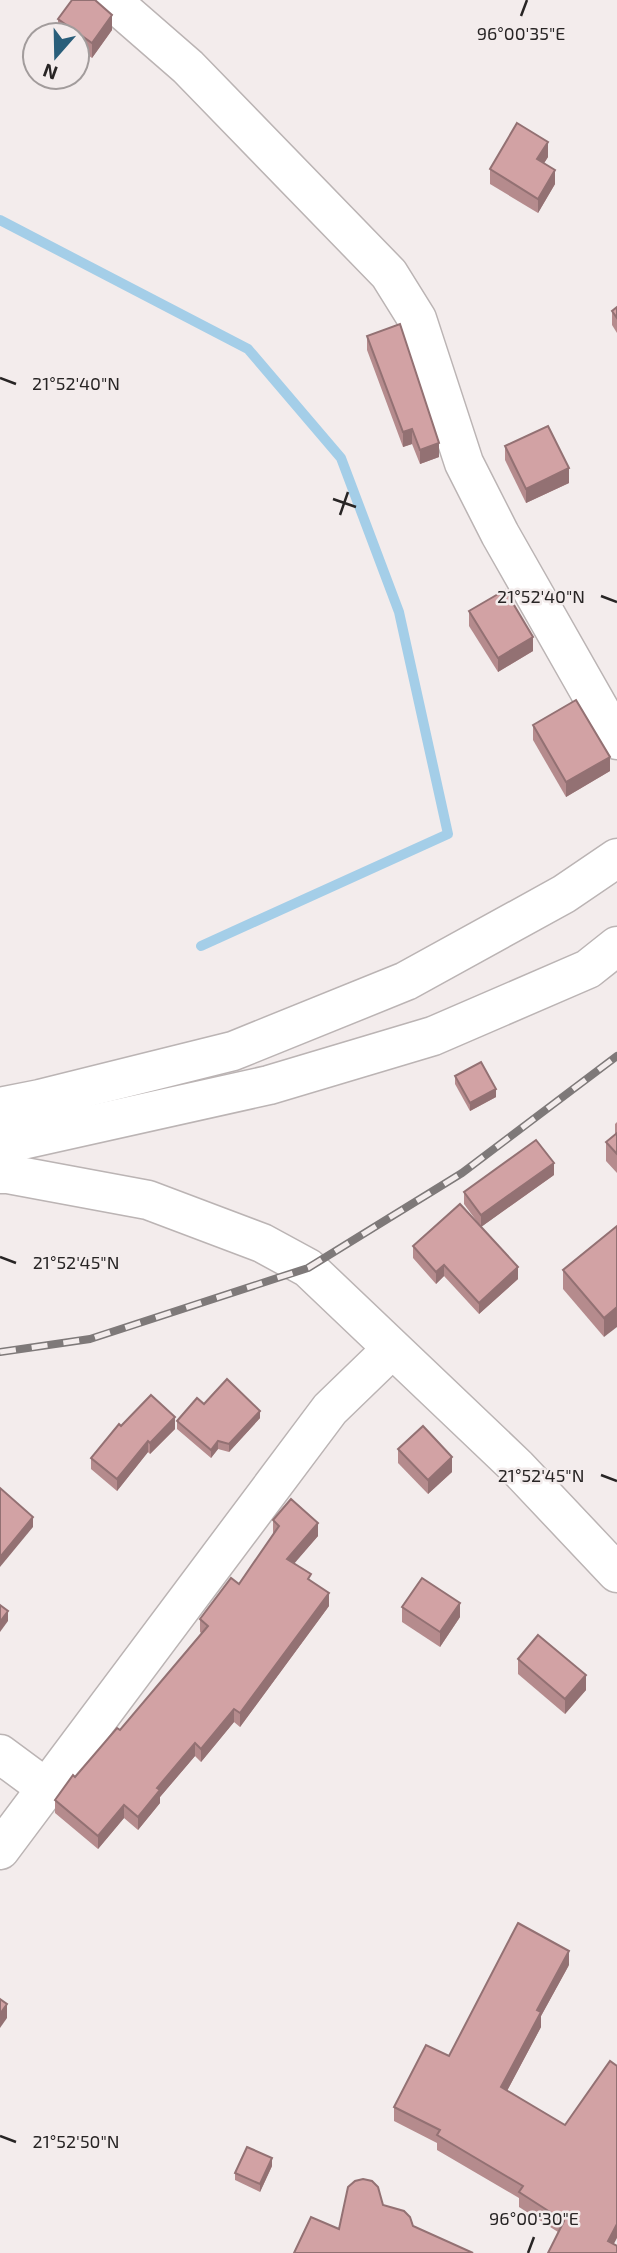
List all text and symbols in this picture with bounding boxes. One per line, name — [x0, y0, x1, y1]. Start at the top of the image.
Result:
north arrow — [21, 21, 91, 91]
text: 96°00'35"E — [477, 22, 565, 44]
text: N — [40, 59, 60, 86]
text: 21°52'40"N — [32, 372, 120, 394]
text: 21°52'40"N — [497, 585, 585, 607]
text: 21°52'45"N — [33, 1251, 119, 1273]
text: 21°52'45"N — [498, 1464, 584, 1486]
text: 21°52'50"N — [33, 2130, 119, 2152]
text: 96°00'30"E — [489, 2207, 579, 2229]

